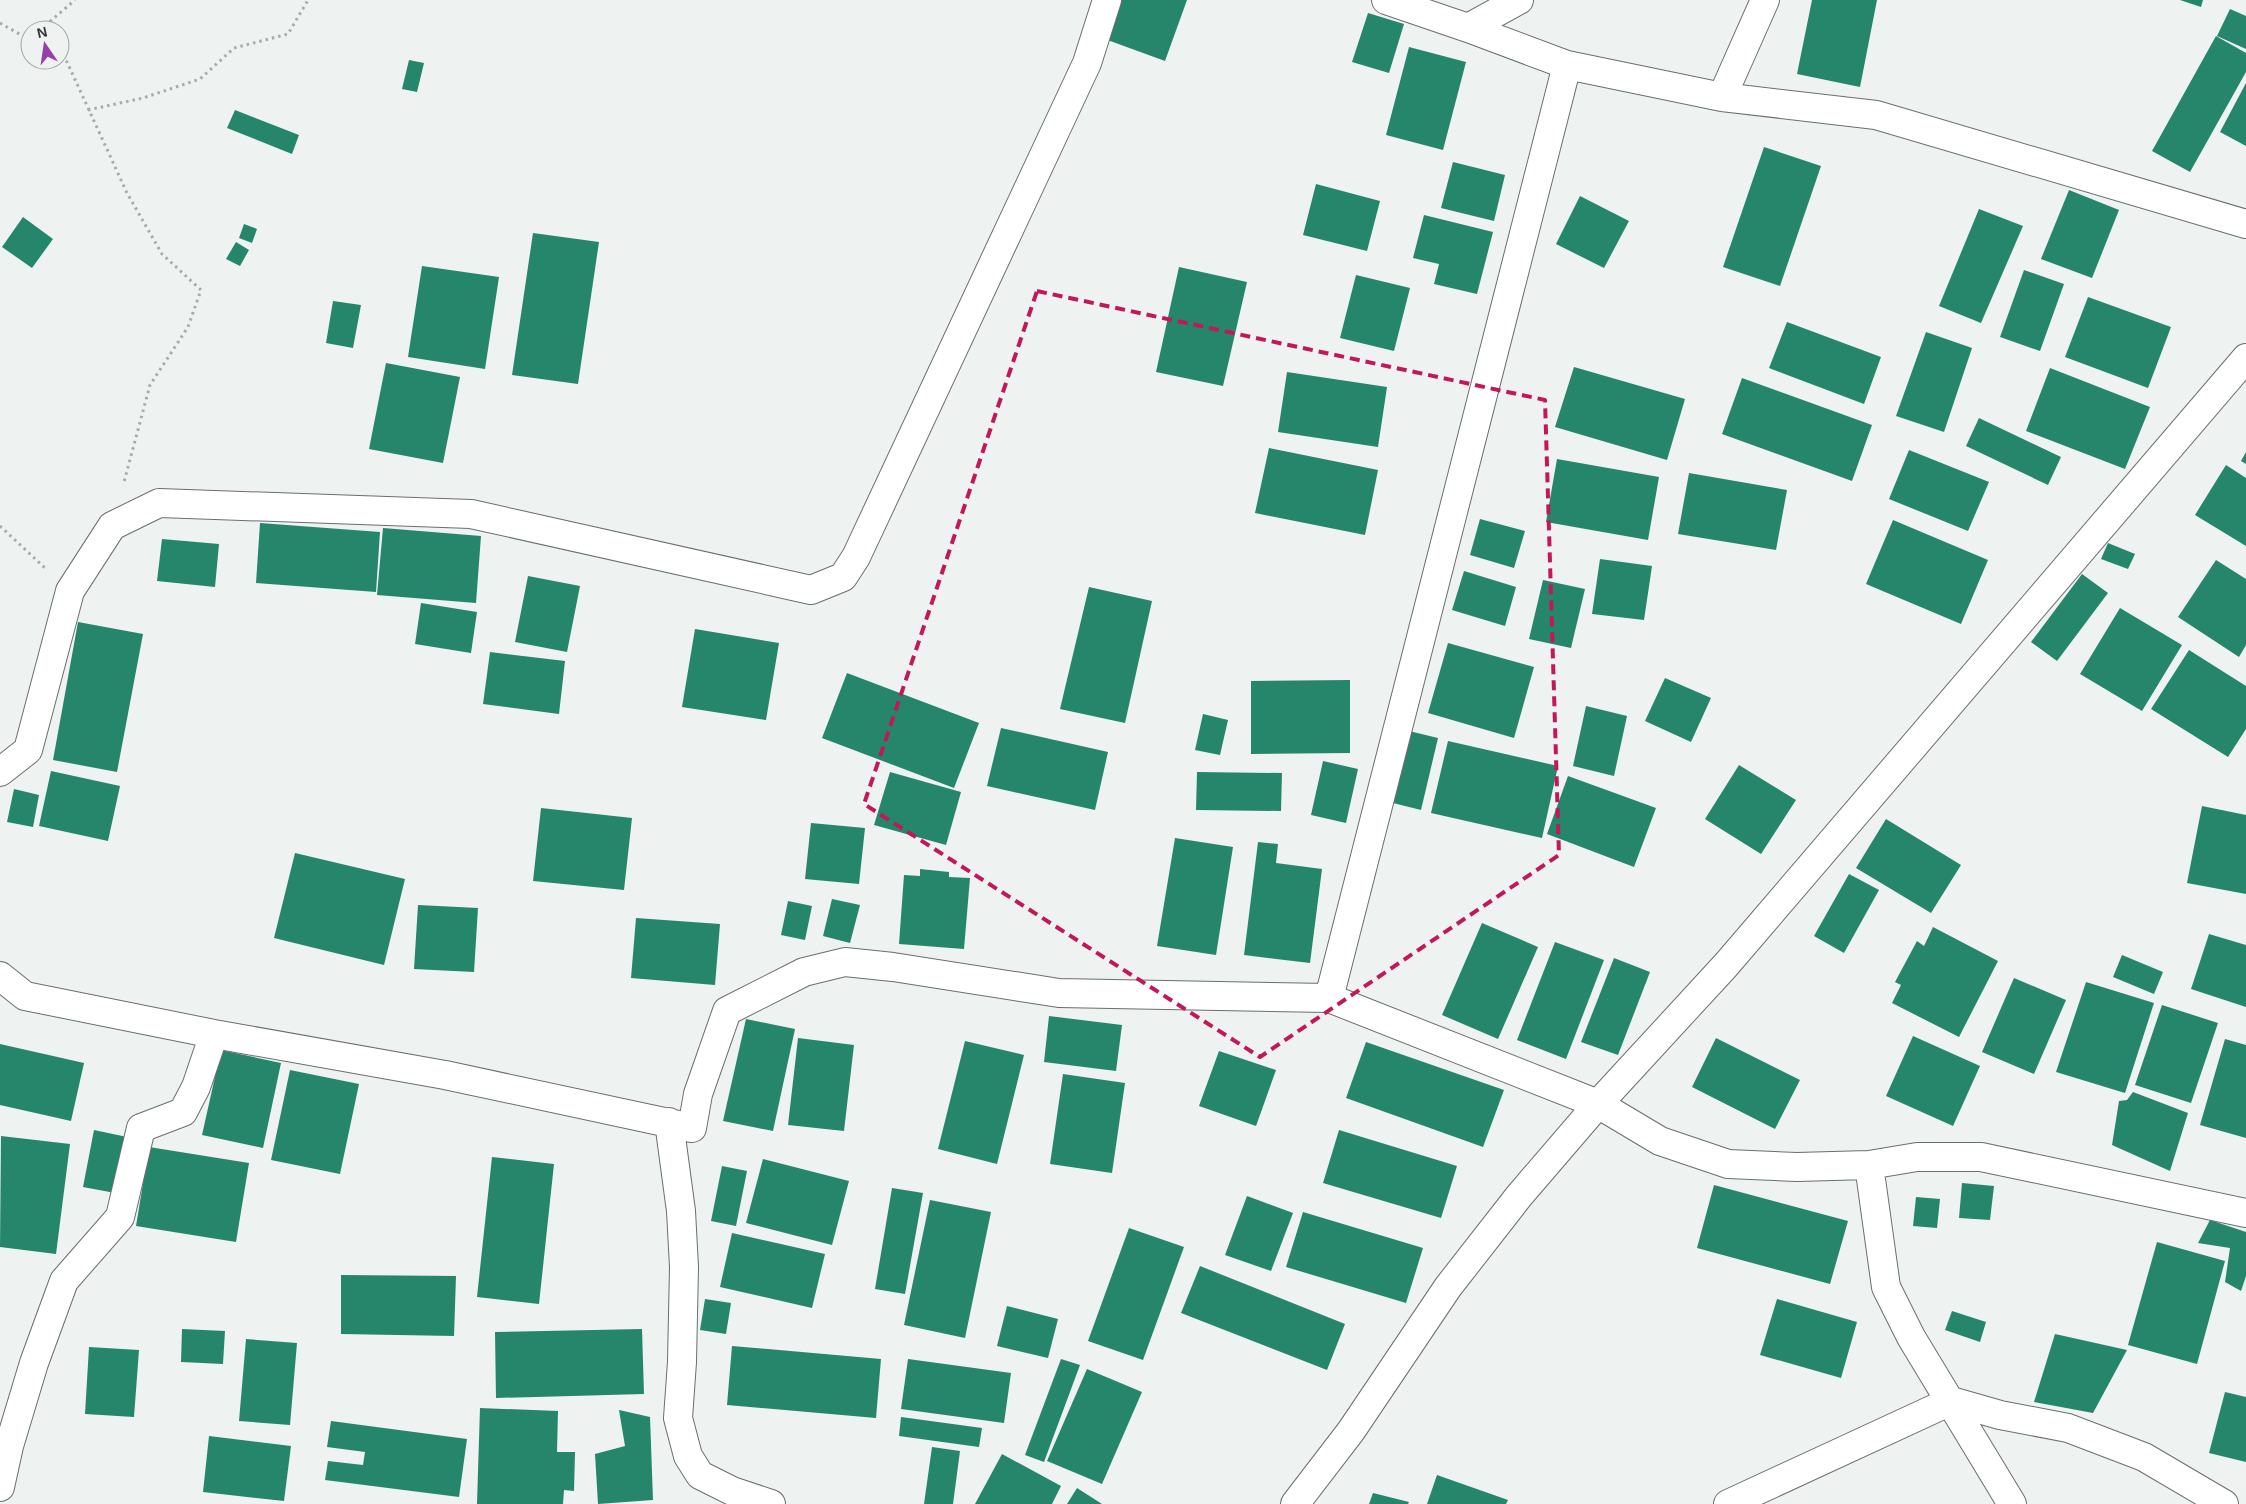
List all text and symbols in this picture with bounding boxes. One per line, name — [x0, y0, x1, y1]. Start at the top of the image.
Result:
north arrow — [20, 20, 70, 70]
text: N — [35, 23, 49, 41]

